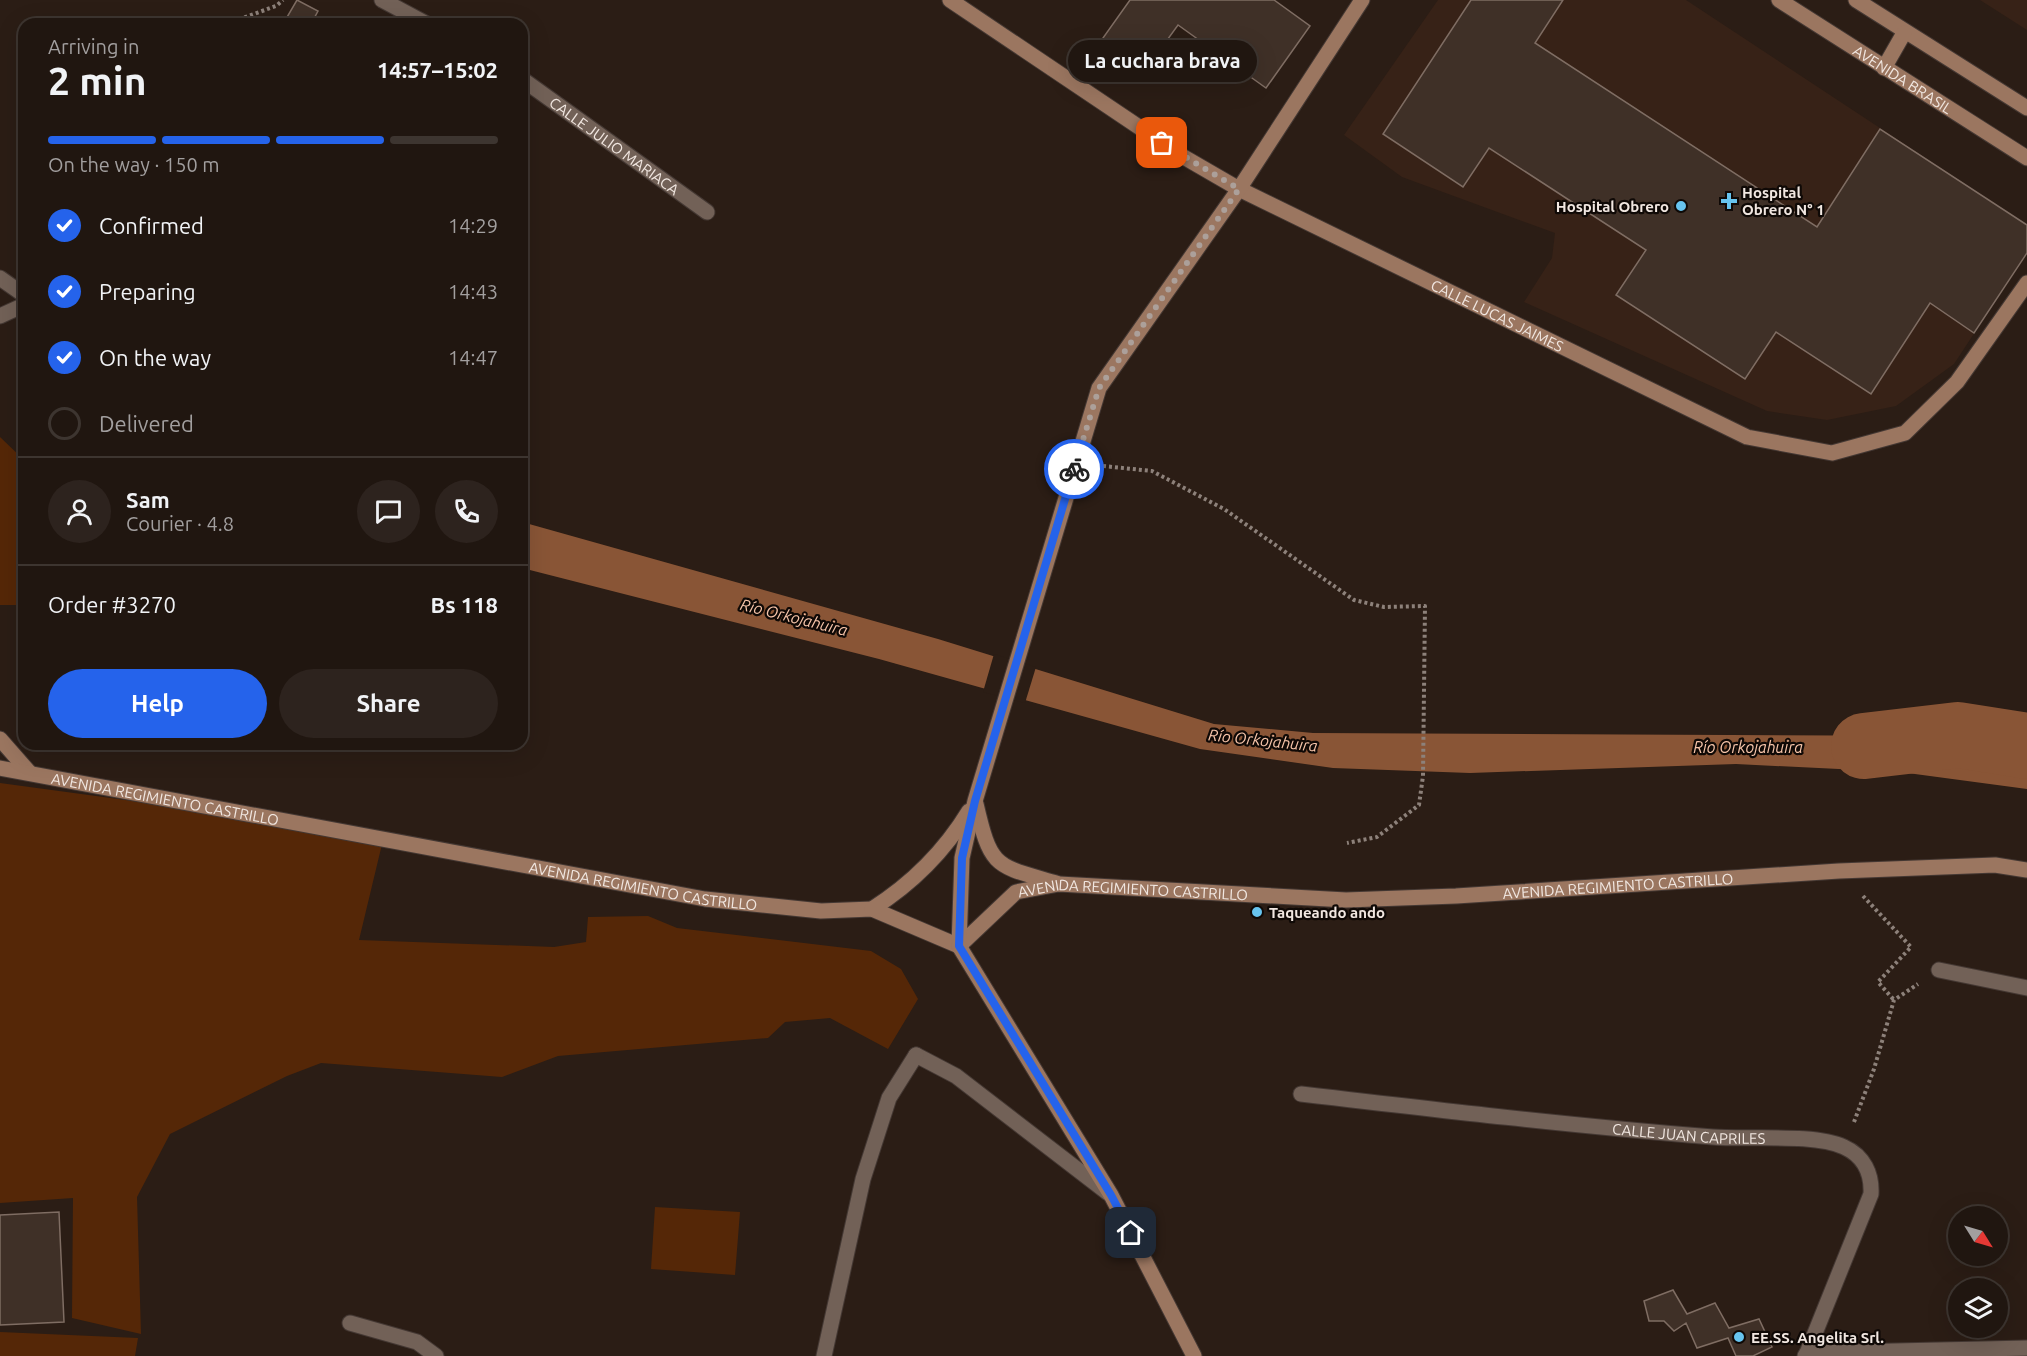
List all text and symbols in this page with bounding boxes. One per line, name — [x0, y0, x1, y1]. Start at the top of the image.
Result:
text: Arriving in — [48, 35, 139, 58]
callout: La cuchara brava — [1068, 41, 1256, 83]
street label: AVENIDA BRASIL — [1850, 41, 1956, 117]
text: La cuchara brava — [1084, 49, 1241, 72]
text: 14:57–15:02 — [377, 57, 498, 82]
text: 2 min — [48, 59, 147, 102]
street label: CALLE JULIO MARIACA — [546, 93, 683, 198]
pin — [1136, 117, 1187, 168]
icon: bag — [1145, 126, 1178, 159]
text: On the way · 150 m — [48, 153, 220, 176]
place label: Hospital Obrero N° 1 — [1742, 184, 1825, 218]
marker: Hospital Obrero N° 1 — [1720, 192, 1738, 210]
place label: Hospital Obrero — [1556, 198, 1669, 215]
marker: Hospital Obrero — [1674, 199, 1688, 213]
icon: check — [48, 209, 81, 242]
text: Confirmed — [99, 213, 204, 238]
text: 14:29 — [448, 214, 498, 237]
icon: check — [48, 275, 81, 308]
street label: CALLE LUCAS JAIMES — [1428, 276, 1567, 355]
text: Preparing — [99, 279, 196, 304]
text: 14:43 — [448, 280, 498, 303]
icon: check — [48, 341, 81, 374]
text: On the way — [99, 345, 211, 370]
text: 14:47 — [448, 346, 498, 369]
text: Delivered — [99, 411, 194, 436]
courier — [1044, 439, 1104, 499]
icon: bike — [1058, 453, 1091, 486]
button: person — [48, 480, 111, 543]
button: chat — [357, 480, 420, 543]
button: phone — [435, 480, 498, 543]
text: Sam — [126, 487, 170, 512]
text: Courier · 4.8 — [126, 512, 234, 535]
text: Order #3270 — [48, 592, 176, 617]
text: Bs 118 — [431, 592, 498, 617]
water label: Río Orkojahuira — [739, 595, 850, 639]
button: Help — [48, 669, 267, 738]
button: Share — [279, 669, 498, 738]
water label: Río Orkojahuira — [1207, 725, 1319, 755]
water label: Río Orkojahuira — [1693, 738, 1803, 756]
street label: AVENIDA REGIMIENTO CASTRILLO — [50, 769, 280, 828]
street label: AVENIDA REGIMIENTO CASTRILLO — [528, 858, 758, 913]
street label: AVENIDA REGIMIENTO CASTRILLO — [1502, 869, 1734, 901]
street label: AVENIDA REGIMIENTO CASTRILLO — [1016, 875, 1248, 903]
place label: Taqueando ando — [1269, 904, 1385, 921]
marker: Taqueando ando — [1250, 905, 1264, 919]
street label: CALLE JUAN CAPRILES — [1612, 1120, 1766, 1146]
north arrow — [1948, 1206, 2008, 1266]
map controls — [1948, 1206, 2008, 1338]
pin — [1105, 1207, 1156, 1258]
icon: home — [1114, 1216, 1147, 1249]
button: layers — [1948, 1278, 2008, 1338]
place label: EE.SS. Angelita Srl. — [1751, 1329, 1884, 1346]
marker: EE.SS. Angelita Srl. — [1732, 1330, 1746, 1344]

